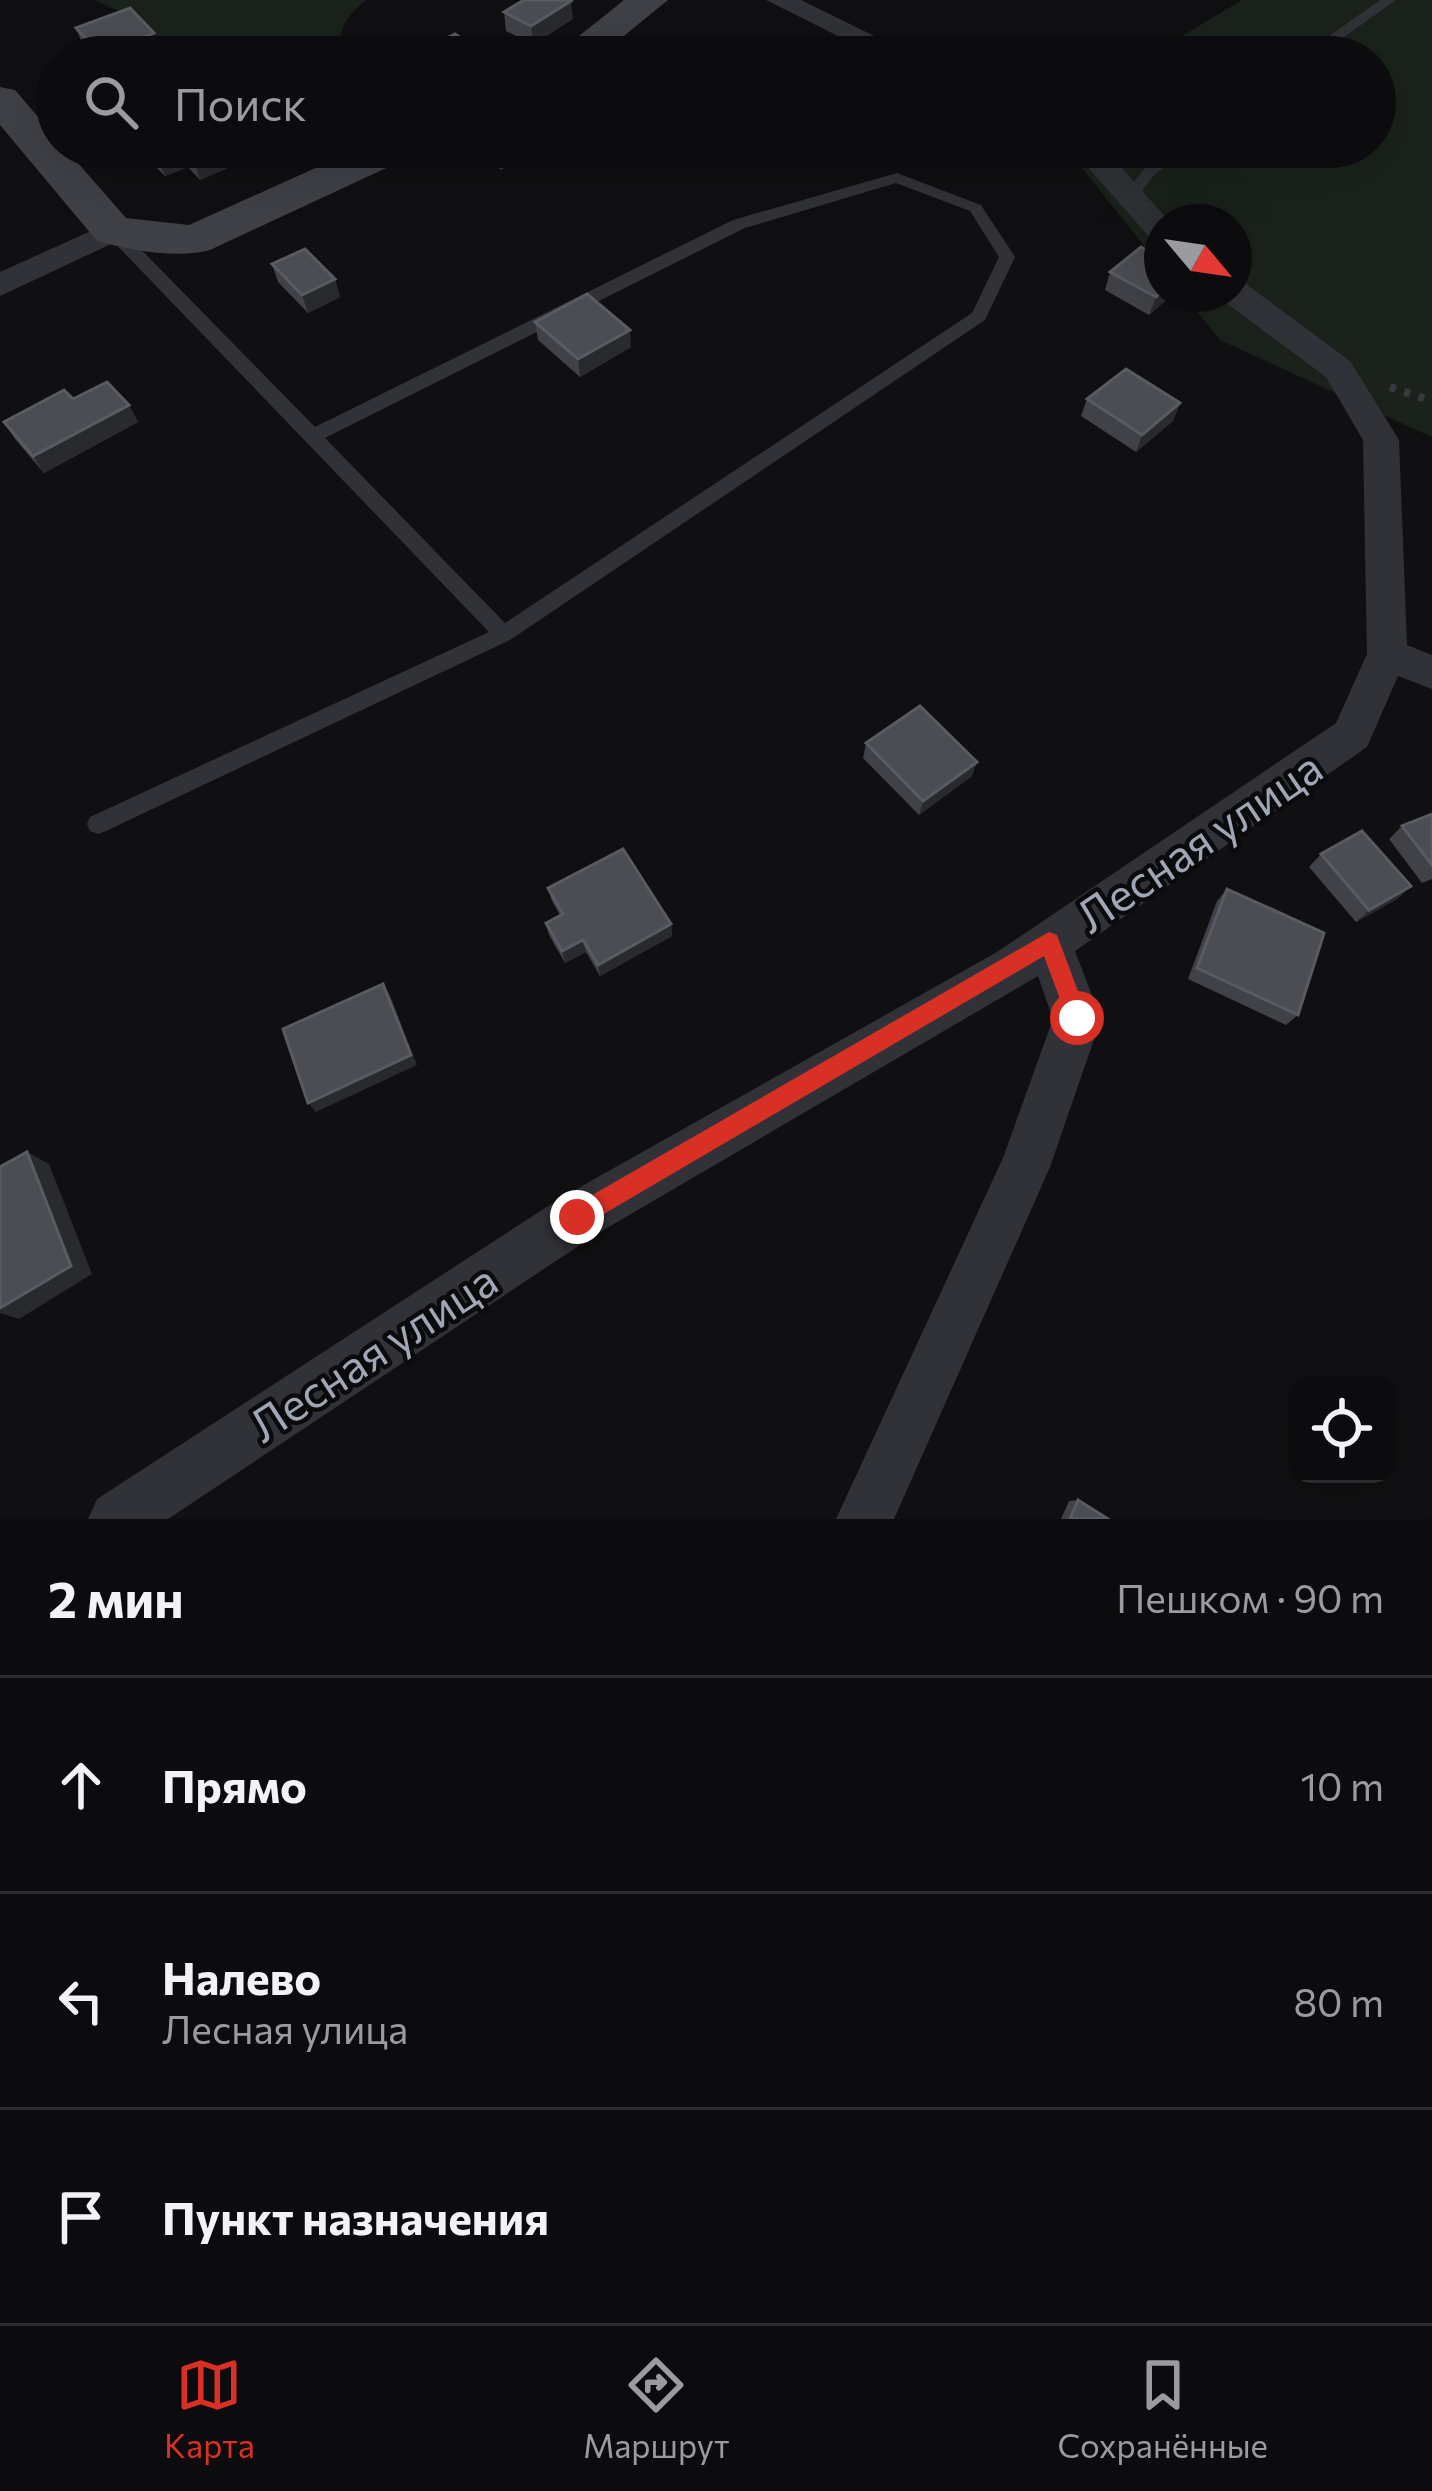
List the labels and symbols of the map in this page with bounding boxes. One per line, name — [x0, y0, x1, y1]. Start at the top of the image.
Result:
north arrow — [1144, 204, 1252, 312]
street label: Лесная улица — [1065, 738, 1331, 942]
route start — [1050, 991, 1104, 1045]
route end — [550, 1190, 604, 1244]
street label: Лесная улица — [238, 1251, 506, 1451]

